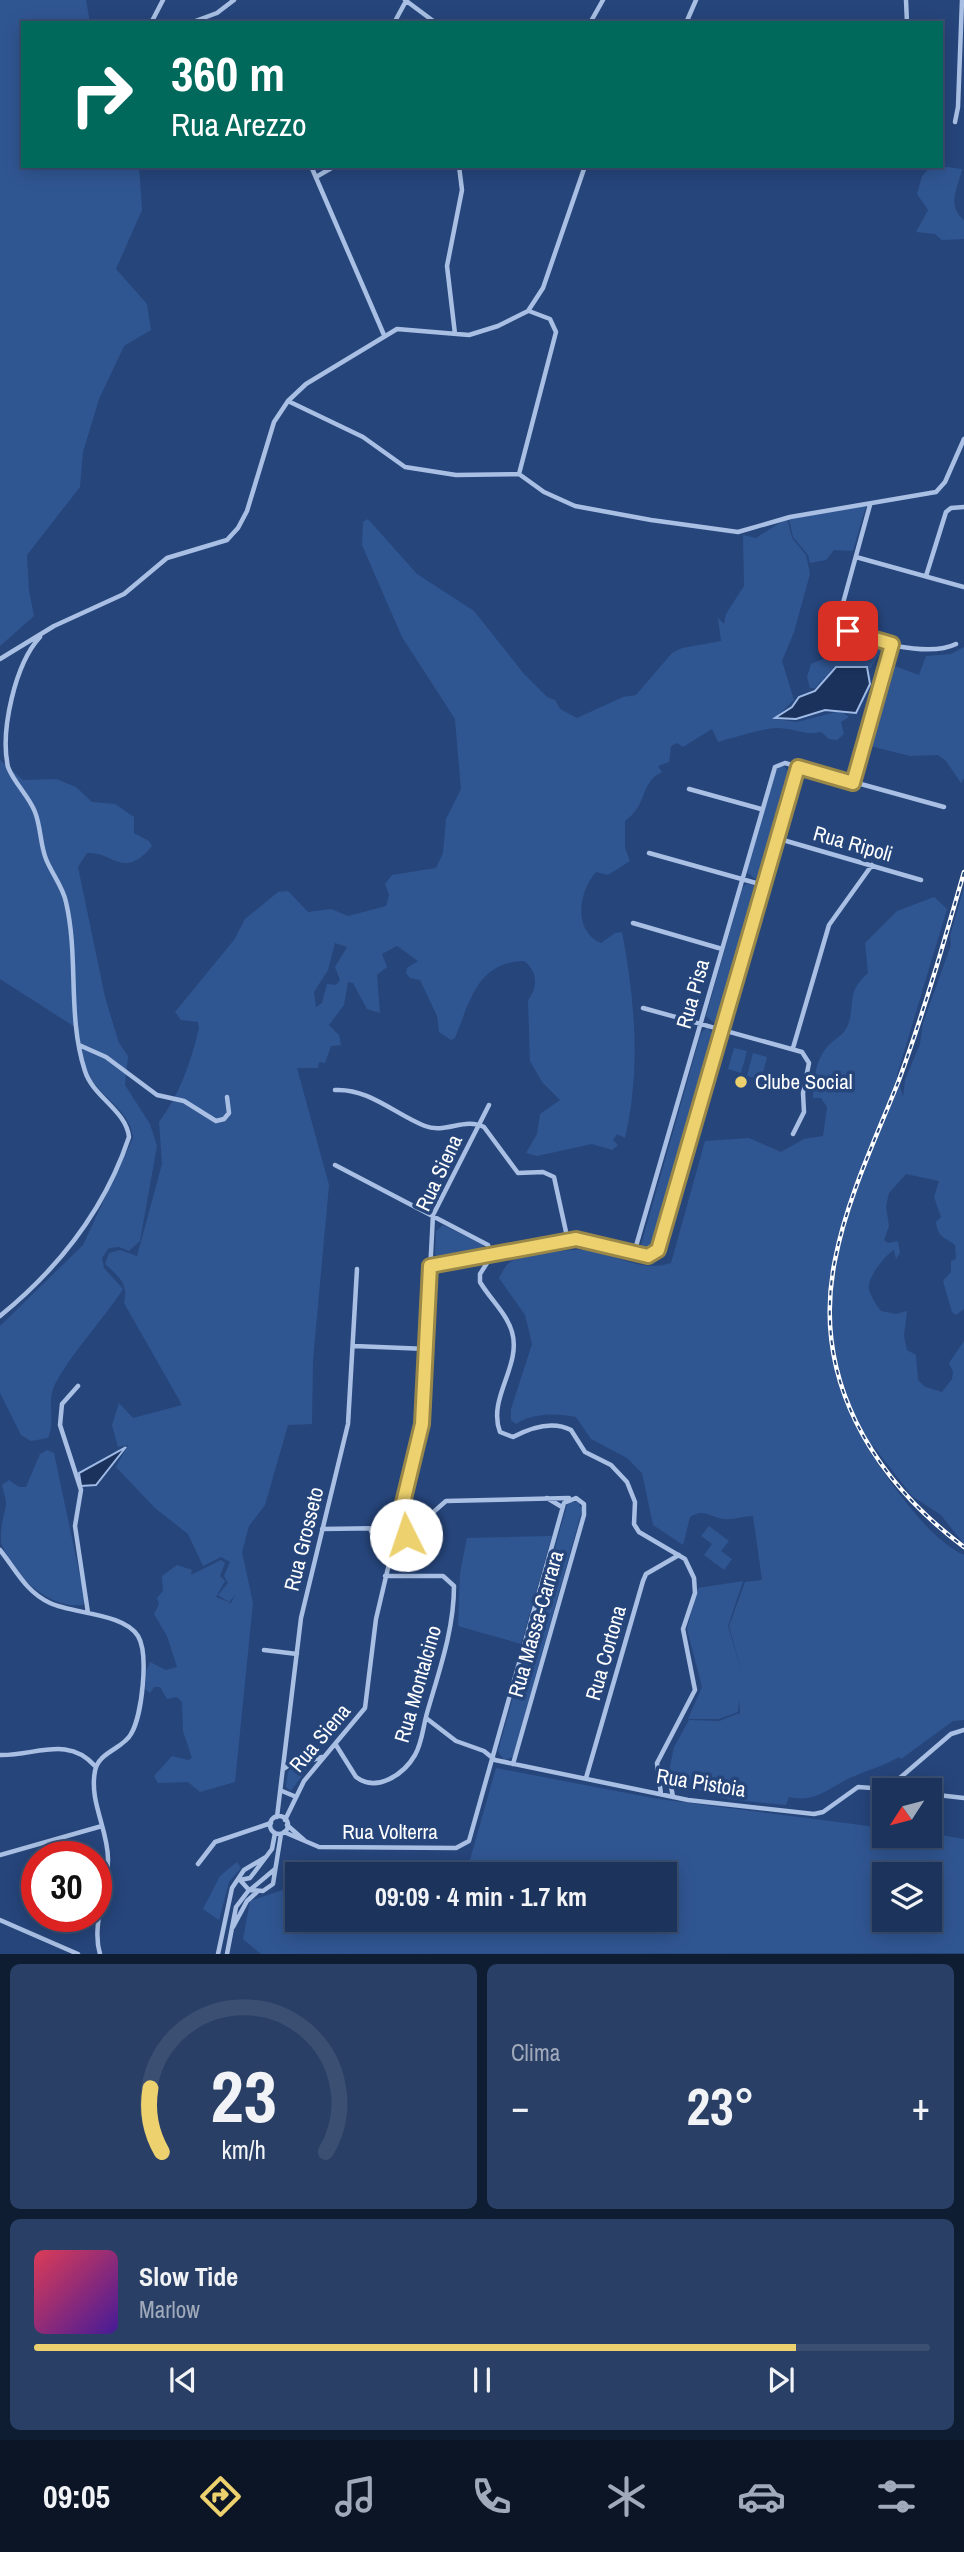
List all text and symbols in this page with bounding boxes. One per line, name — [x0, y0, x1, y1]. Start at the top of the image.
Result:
text: 360 m — [171, 40, 285, 106]
icon: right — [56, 49, 147, 140]
text: Rua Arezzo — [171, 103, 307, 146]
pin — [818, 601, 878, 661]
icon: arrive — [829, 612, 867, 650]
street label: Rua Ripoli — [810, 818, 896, 869]
street label: Rua Pisa — [669, 955, 716, 1032]
place label: Clube Social — [755, 1067, 853, 1096]
marker: Clube Social — [733, 1074, 749, 1090]
street label: Rua Siena — [408, 1129, 469, 1216]
street label: Rua Grosseto — [277, 1484, 330, 1594]
position arrow — [369, 1498, 443, 1572]
street label: Rua Massa-Carrara — [501, 1547, 570, 1701]
street label: Rua Cortona — [578, 1602, 633, 1704]
street label: Rua Montalcino — [387, 1622, 448, 1746]
street label: Rua Siena — [282, 1697, 357, 1778]
street label: Rua Pistoia — [654, 1761, 748, 1804]
north arrow — [872, 1778, 942, 1848]
map controls — [872, 1778, 942, 1932]
street label: Rua Volterra — [342, 1817, 438, 1846]
speed limit sign: 30 — [21, 1841, 112, 1932]
button: layers — [872, 1862, 942, 1932]
text: 09:09 · 4 min · 1.7 km — [375, 1879, 587, 1914]
text: Clima — [511, 2037, 560, 2068]
text: 23 — [210, 2048, 277, 2146]
text: 23° — [686, 2071, 755, 2141]
text: − — [511, 2081, 529, 2132]
text: + — [912, 2081, 930, 2132]
text: km/h — [221, 2133, 266, 2167]
text: Slow Tide — [139, 2259, 238, 2294]
text: Marlow — [139, 2294, 200, 2325]
icon: previous — [164, 2361, 202, 2399]
icon: pause — [463, 2361, 501, 2399]
icon: next — [762, 2361, 800, 2399]
icon: directions — [196, 2472, 245, 2521]
icon: music — [331, 2472, 380, 2521]
icon: phone — [467, 2472, 516, 2521]
icon: climate — [602, 2472, 651, 2521]
icon: car — [737, 2472, 786, 2521]
icon: filters — [872, 2472, 921, 2521]
text: 09:05 — [43, 2475, 110, 2518]

